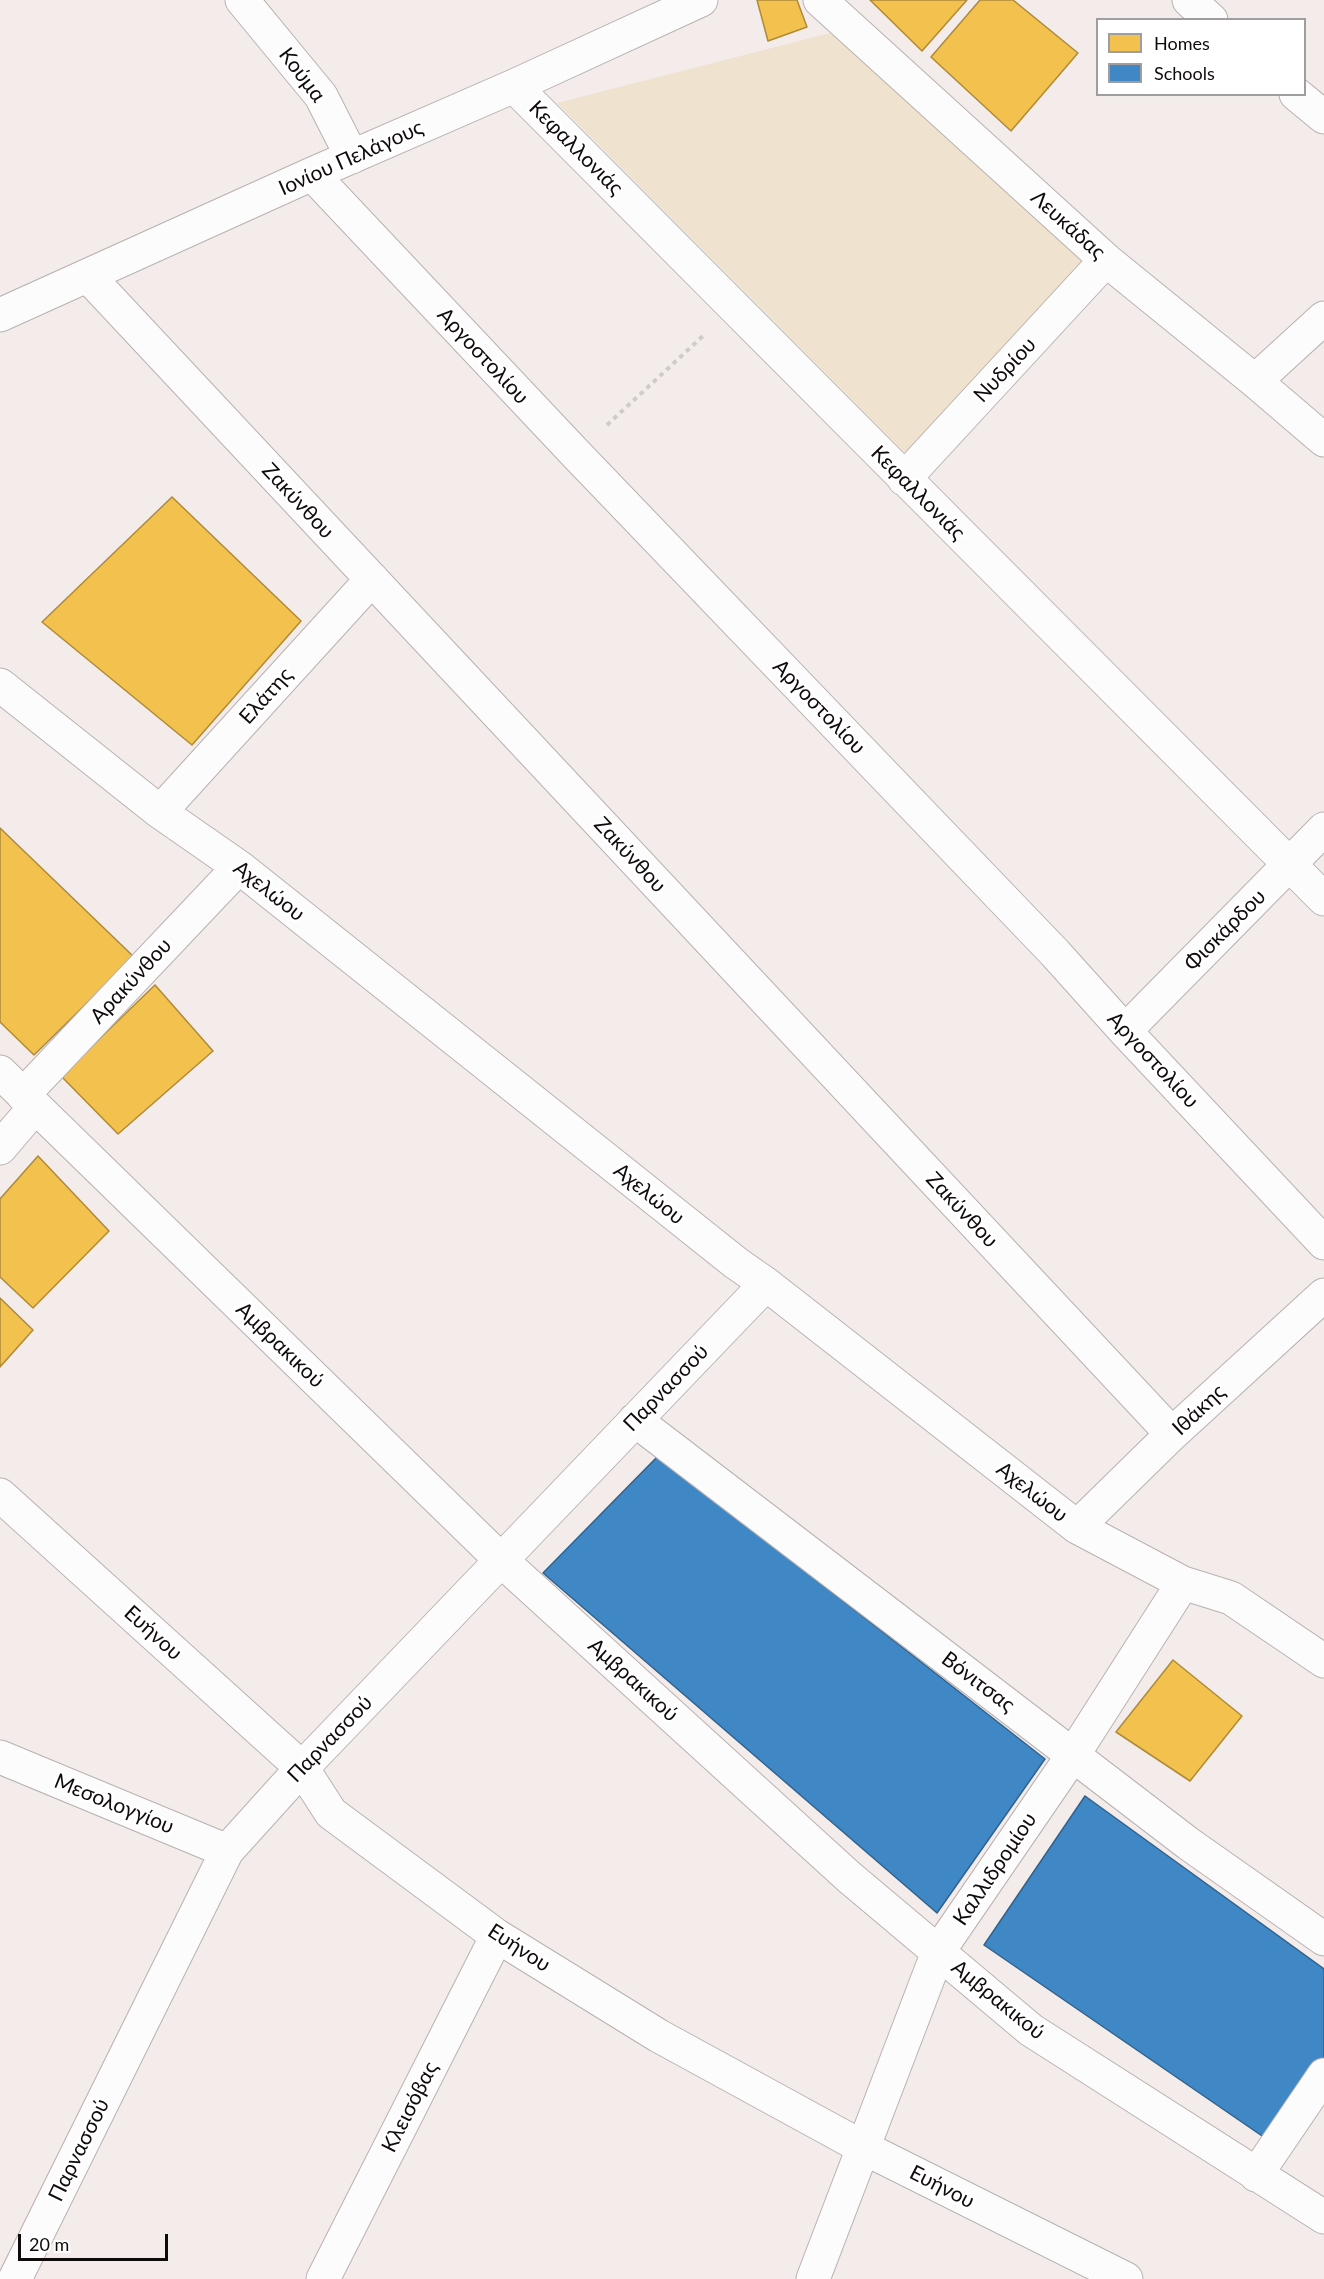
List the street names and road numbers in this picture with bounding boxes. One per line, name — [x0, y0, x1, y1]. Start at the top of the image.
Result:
street label: Κούμα — [273, 43, 331, 107]
street label: Κεφαλλονιάς — [524, 96, 628, 200]
street label: Ιονίου Πελάγους — [275, 115, 427, 201]
street label: Λευκάδας — [1026, 185, 1110, 265]
street label: Αργοστολίου — [432, 303, 534, 409]
street label: Νυδρίου — [969, 332, 1041, 408]
street label: Κεφαλλονιάς — [866, 441, 970, 545]
street label: Ζακύνθου — [257, 458, 339, 544]
street label: Αργοστολίου — [767, 654, 871, 760]
street label: Ελάτης — [234, 663, 298, 729]
street label: Ζακύνθου — [589, 812, 671, 898]
street label: Αχελώου — [228, 855, 310, 927]
street label: Φισκάρδου — [1179, 884, 1271, 976]
street label: Αρακύνθου — [85, 933, 177, 1029]
street label: Αργοστολίου — [1102, 1007, 1204, 1113]
street label: Αχελώου — [609, 1158, 689, 1230]
street label: Ζακύνθου — [921, 1167, 1003, 1253]
street label: Αμβρακικού — [231, 1297, 329, 1393]
street label: Παρνασσού — [618, 1339, 714, 1437]
street label: Ιθάκης — [1167, 1379, 1231, 1441]
street label: Αχελώου — [991, 1456, 1073, 1528]
street label: Ευήνου — [119, 1600, 187, 1666]
street label: Αμβρακικού — [583, 1633, 683, 1727]
street label: Βόνιτσας — [936, 1646, 1020, 1718]
street label: Παρνασσού — [282, 1690, 378, 1788]
street label: Μεσολογγίου — [51, 1769, 177, 1839]
street label: Καλλιδρομίου — [948, 1808, 1042, 1930]
street label: Ευήνου — [483, 1919, 555, 1977]
street label: Αμβρακικού — [946, 1955, 1050, 2045]
street label: Κλεισόβας — [376, 2057, 444, 2157]
street label: Παρνασσού — [43, 2094, 115, 2206]
street label: Ευήνου — [905, 2160, 979, 2214]

